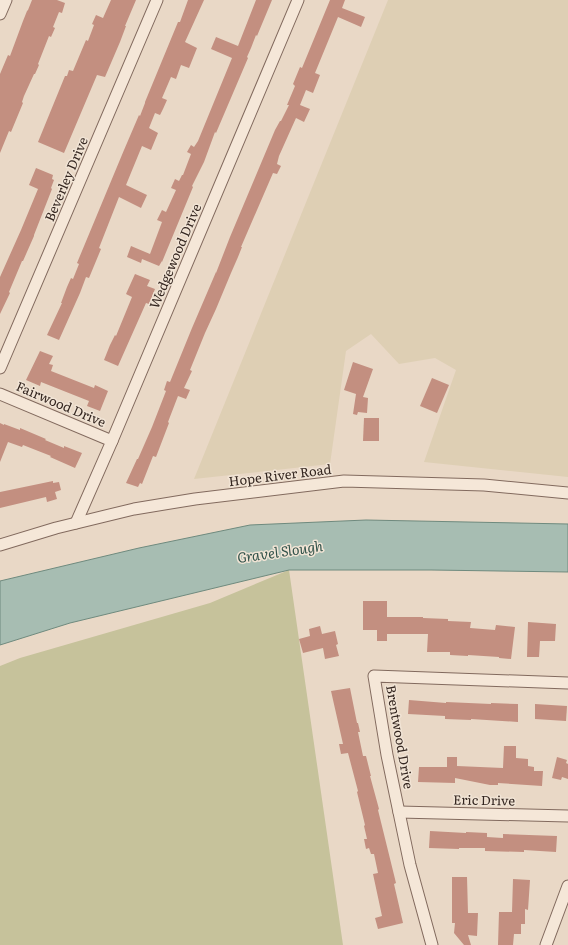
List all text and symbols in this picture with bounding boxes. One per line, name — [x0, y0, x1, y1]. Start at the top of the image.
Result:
street label: Beverley Drive — [39, 133, 92, 224]
street label: Wedgewood Drive — [144, 200, 205, 311]
street label: Fairwood Drive — [13, 376, 109, 431]
street label: Hope River Road — [228, 459, 332, 490]
water label: Gravel Slough — [236, 535, 325, 567]
street label: Brentwood Drive — [382, 683, 419, 791]
street label: Eric Drive — [453, 789, 515, 810]

